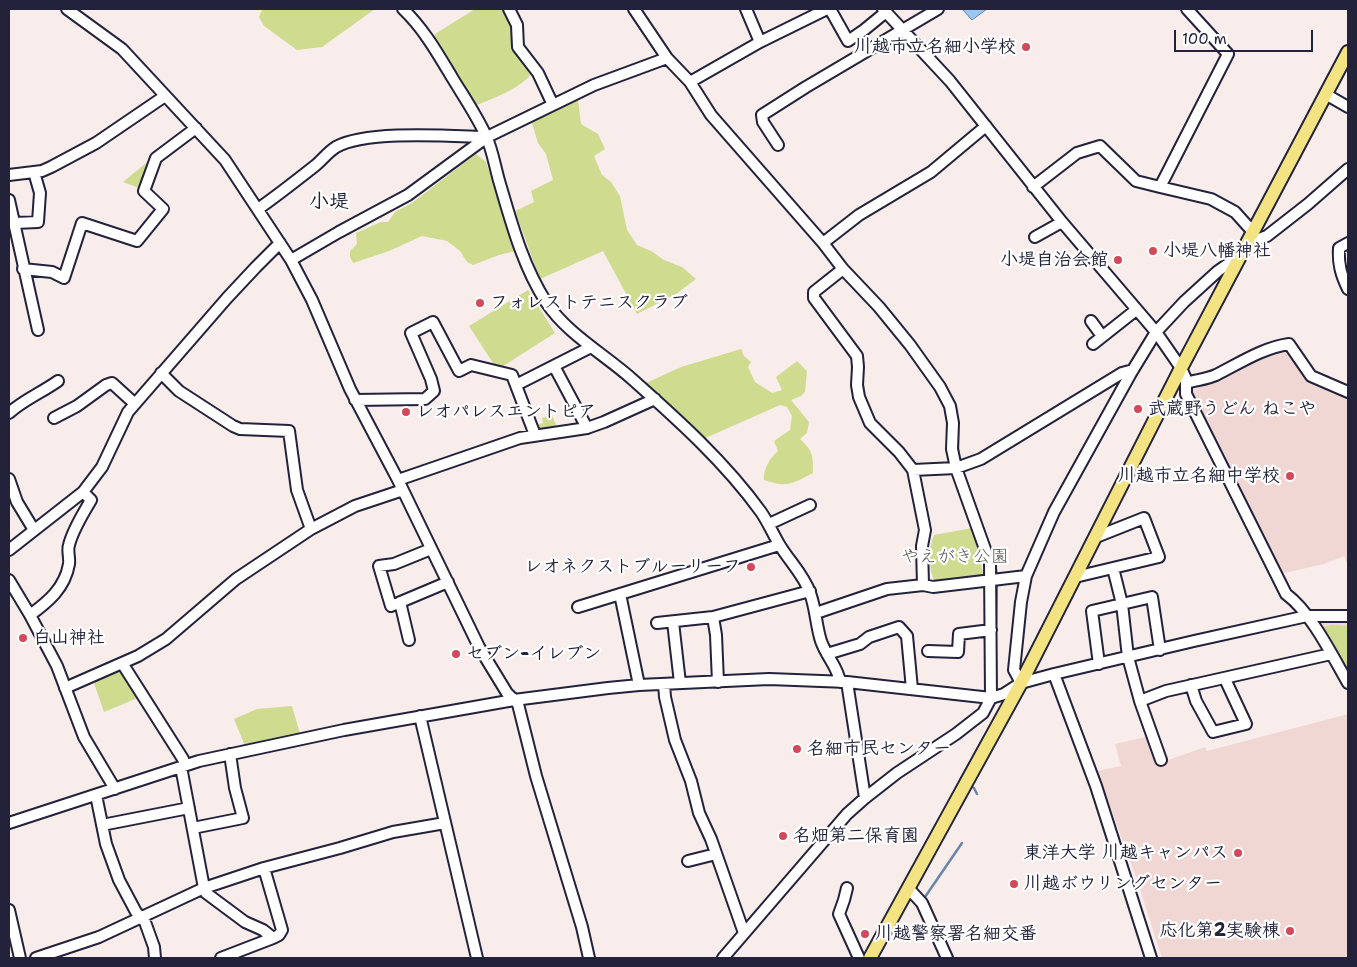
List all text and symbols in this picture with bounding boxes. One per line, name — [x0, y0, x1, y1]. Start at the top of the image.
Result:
scale bar — [1177, 20, 1316, 52]
text: 100 m — [1182, 29, 1227, 49]
place label: 川越市立名細小学校 — [854, 36, 1016, 58]
marker: 川越市立名細小学校 — [1020, 41, 1032, 53]
district label: 小堤 — [309, 191, 349, 215]
place label: 小堤八幡神社 — [1163, 240, 1271, 262]
marker: 小堤八幡神社 — [1147, 245, 1159, 257]
place label: 小堤自治会館 — [1000, 249, 1108, 271]
marker: 小堤自治会館 — [1112, 254, 1124, 266]
place label: フォレストテニスクラブ — [490, 292, 688, 314]
marker: フォレストテニスクラブ — [474, 297, 486, 309]
place label: 武蔵野うどん ねこや — [1148, 398, 1316, 420]
place label: レオパレスエントピア — [416, 401, 596, 423]
marker: 武蔵野うどん ねこや — [1132, 403, 1144, 415]
marker: レオパレスエントピア — [400, 406, 412, 418]
place label: 川越市立名細中学校 — [1118, 465, 1280, 487]
marker: 川越市立名細中学校 — [1284, 470, 1296, 482]
park label: やえがき公園 — [901, 546, 1009, 568]
place label: レオネクストブルーリーフ — [524, 556, 741, 578]
marker: レオネクストブルーリーフ — [745, 561, 757, 573]
place label: 白山神社 — [33, 627, 105, 649]
marker: 白山神社 — [17, 632, 29, 644]
place label: セブン-イレブン — [466, 643, 601, 665]
marker: セブン-イレブン — [450, 648, 462, 660]
place label: 名細市民センター — [807, 738, 951, 760]
marker: 名細市民センター — [791, 743, 803, 755]
place label: 名畑第二保育園 — [793, 825, 919, 847]
marker: 名畑第二保育園 — [777, 830, 789, 842]
place label: 東洋大学 川越キャンパス — [1024, 842, 1228, 864]
marker: 東洋大学 川越キャンパス — [1232, 847, 1244, 859]
place label: 川越ボウリングセンター — [1024, 873, 1222, 895]
marker: 川越ボウリングセンター — [1008, 878, 1020, 890]
place label: 応化第2実験棟 — [1159, 920, 1280, 942]
place label: 川越警察署名細交番 — [875, 923, 1037, 945]
marker: 応化第2実験棟 — [1284, 925, 1296, 937]
marker: 川越警察署名細交番 — [859, 928, 871, 940]

